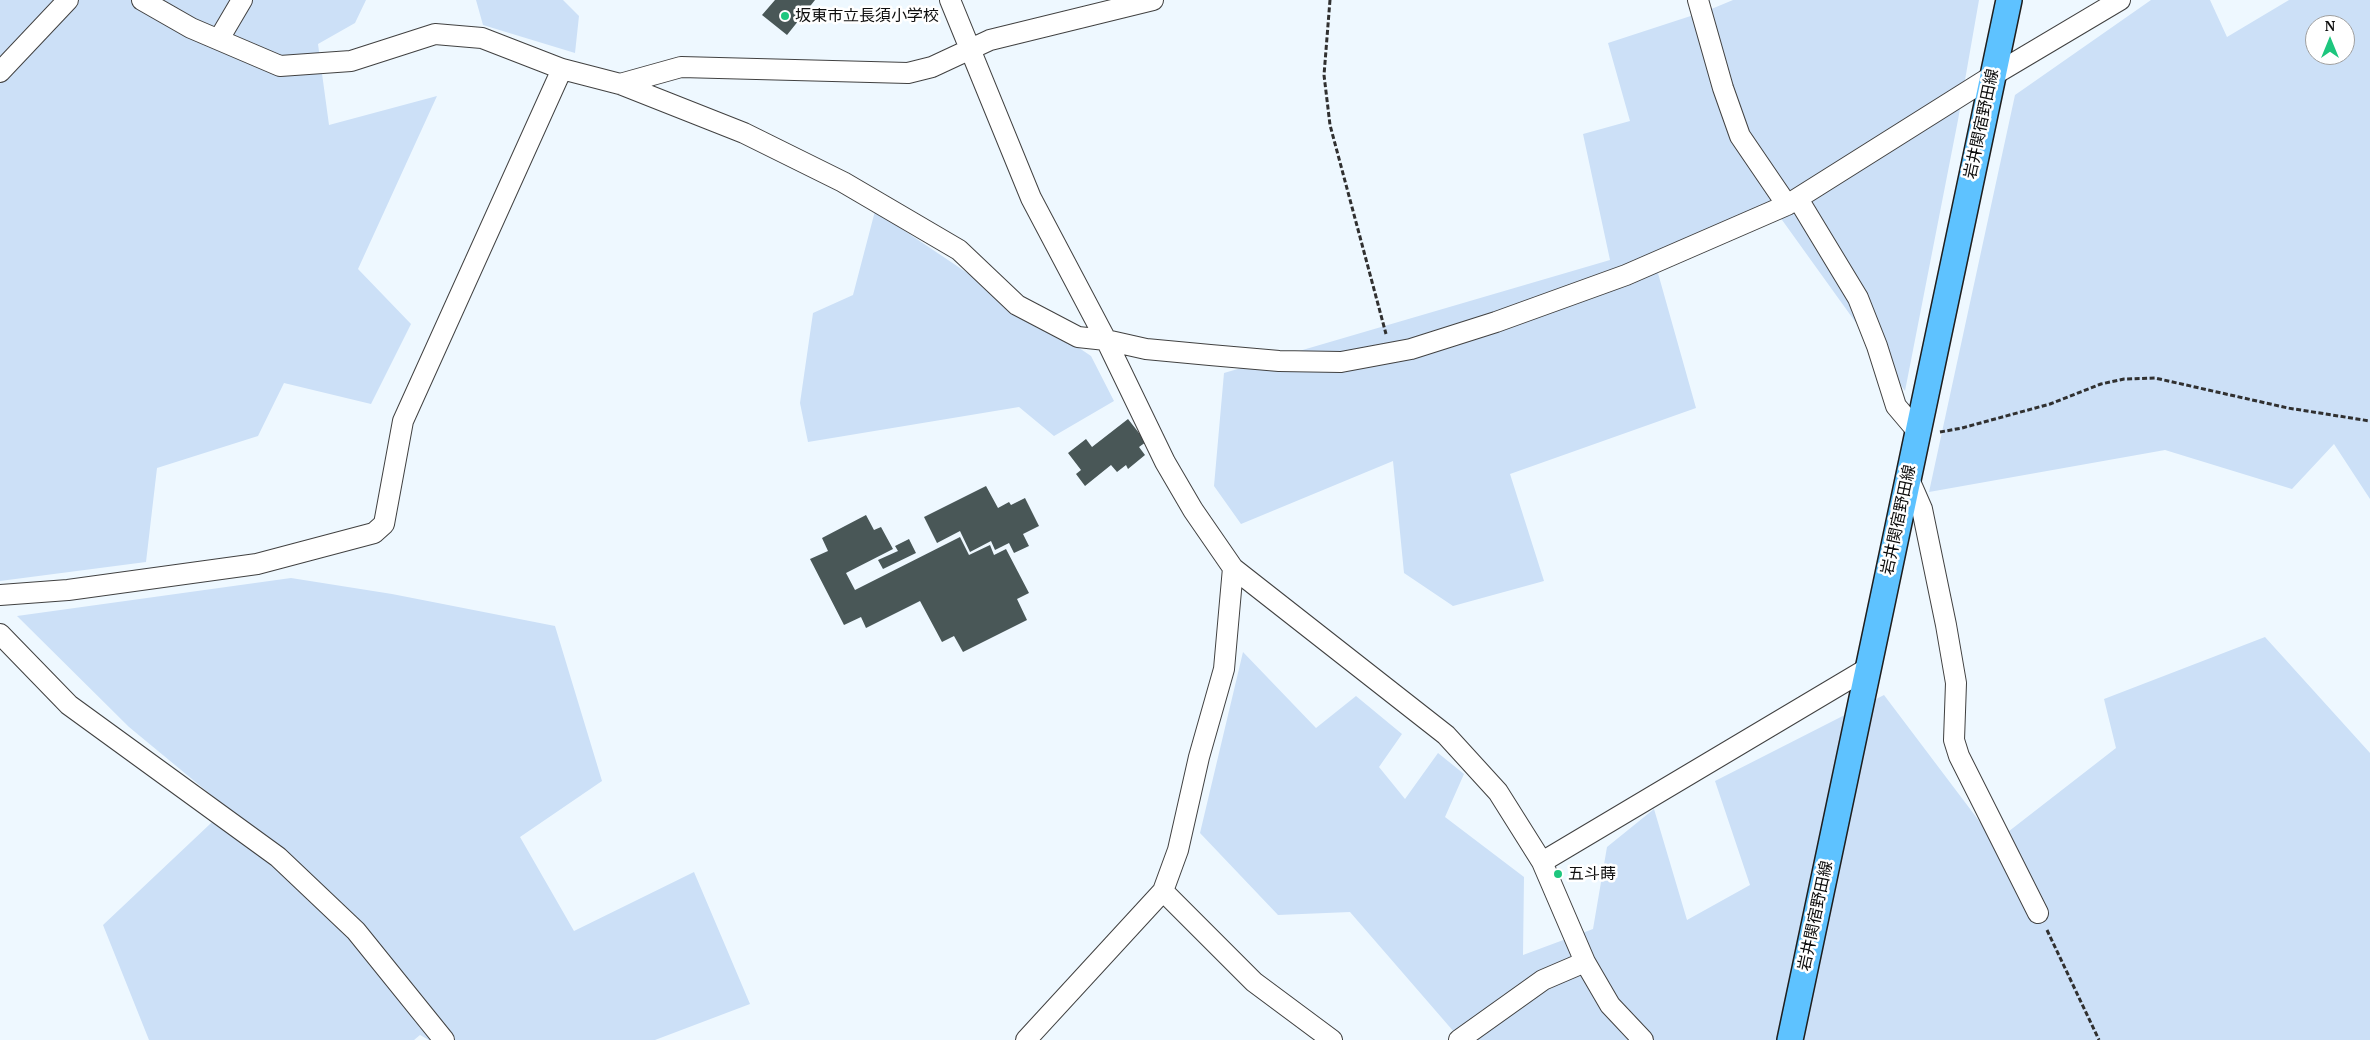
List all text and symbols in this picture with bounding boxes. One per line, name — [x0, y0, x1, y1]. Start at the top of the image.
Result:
place label: 坂東市立長須小学校 — [795, 6, 939, 26]
marker: 坂東市立長須小学校 — [779, 10, 791, 22]
north arrow — [2305, 15, 2355, 65]
text: N — [2325, 16, 2335, 35]
street label: 岩井関宿野田線 — [1961, 67, 2003, 181]
street label: 岩井関宿野田線 — [1878, 463, 1920, 577]
street label: 岩井関宿野田線 — [1795, 859, 1837, 973]
place label: 五斗蒔 — [1568, 864, 1616, 884]
marker: 五斗蒔 — [1552, 868, 1564, 880]

